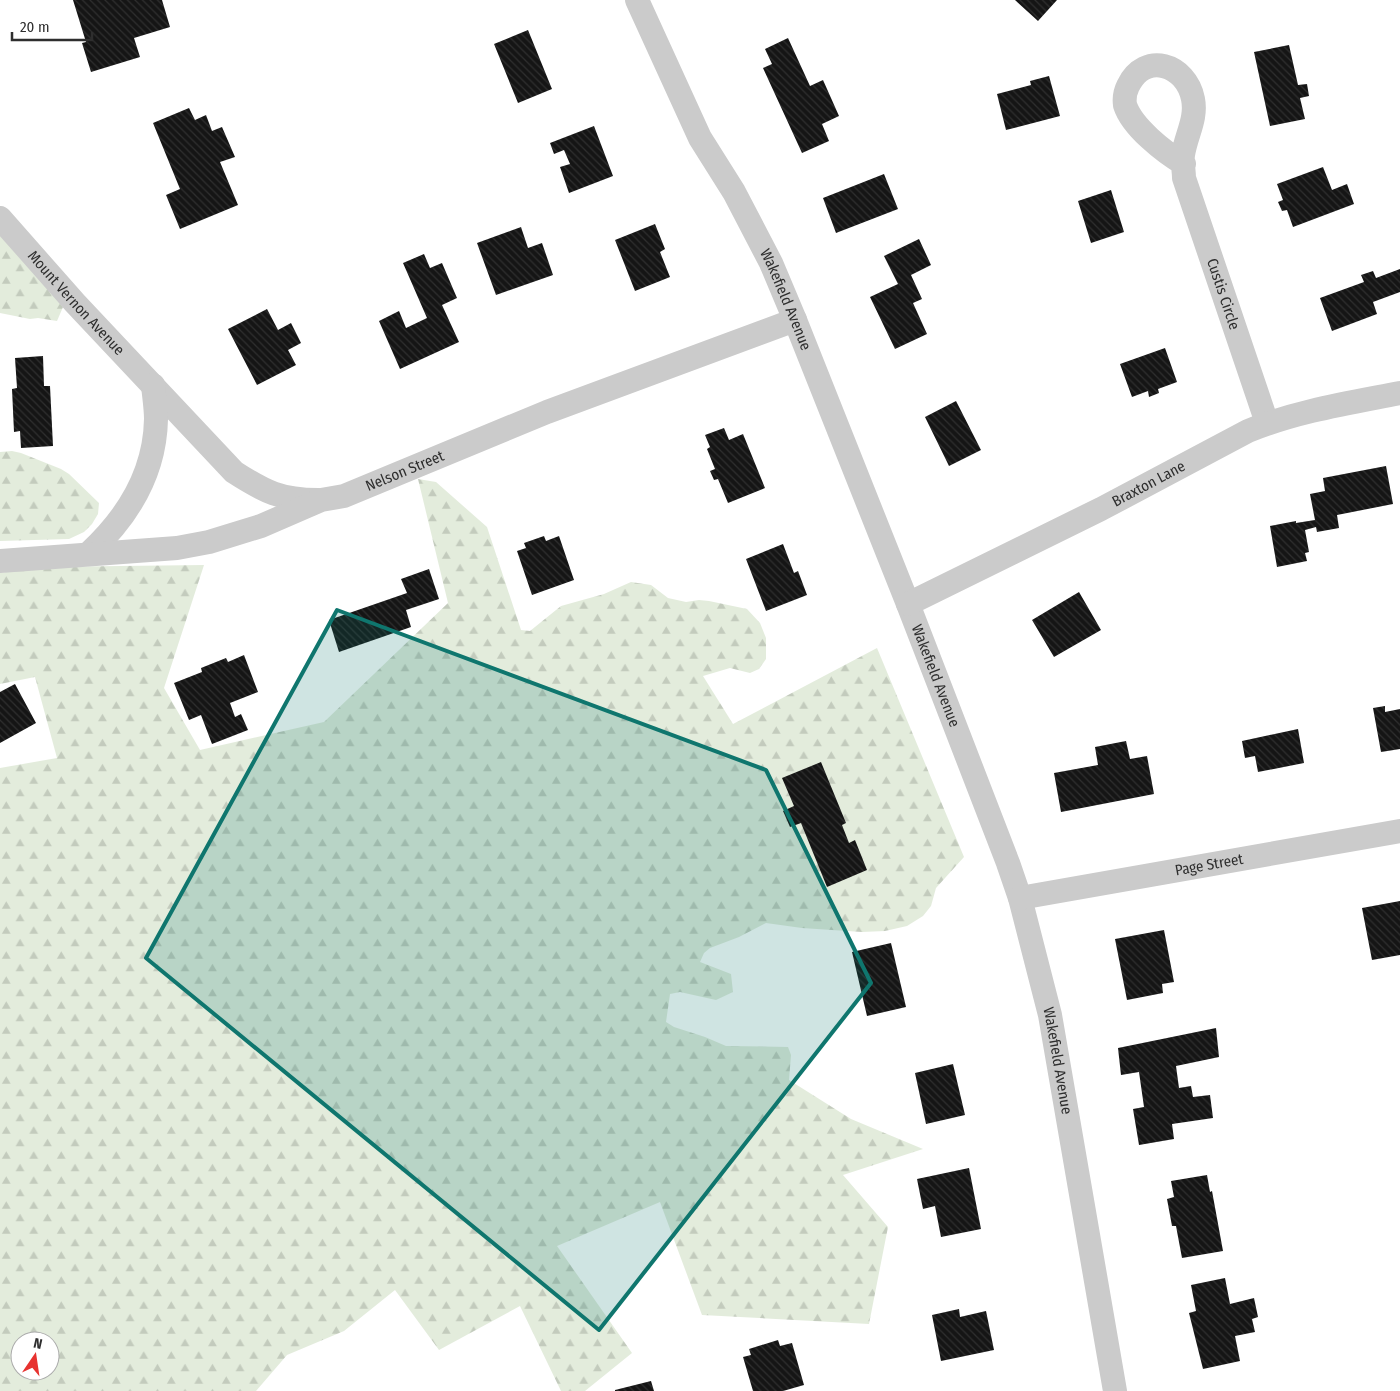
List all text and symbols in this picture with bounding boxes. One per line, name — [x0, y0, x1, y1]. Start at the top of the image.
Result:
scale bar — [12, 10, 92, 42]
text: 20 m — [20, 18, 50, 36]
street label: Wakefield Avenue — [756, 246, 815, 353]
street label: Mount Vernon Avenue — [24, 247, 128, 359]
street label: Custis Circle — [1203, 256, 1244, 332]
street label: Nelson Street — [363, 447, 447, 495]
street label: Braxton Lane — [1109, 457, 1188, 510]
street label: Wakefield Avenue — [908, 622, 964, 730]
street label: Page Street — [1174, 850, 1245, 880]
street label: Wakefield Avenue — [1039, 1005, 1076, 1116]
north arrow — [10, 1331, 60, 1381]
text: N — [32, 1335, 44, 1353]

